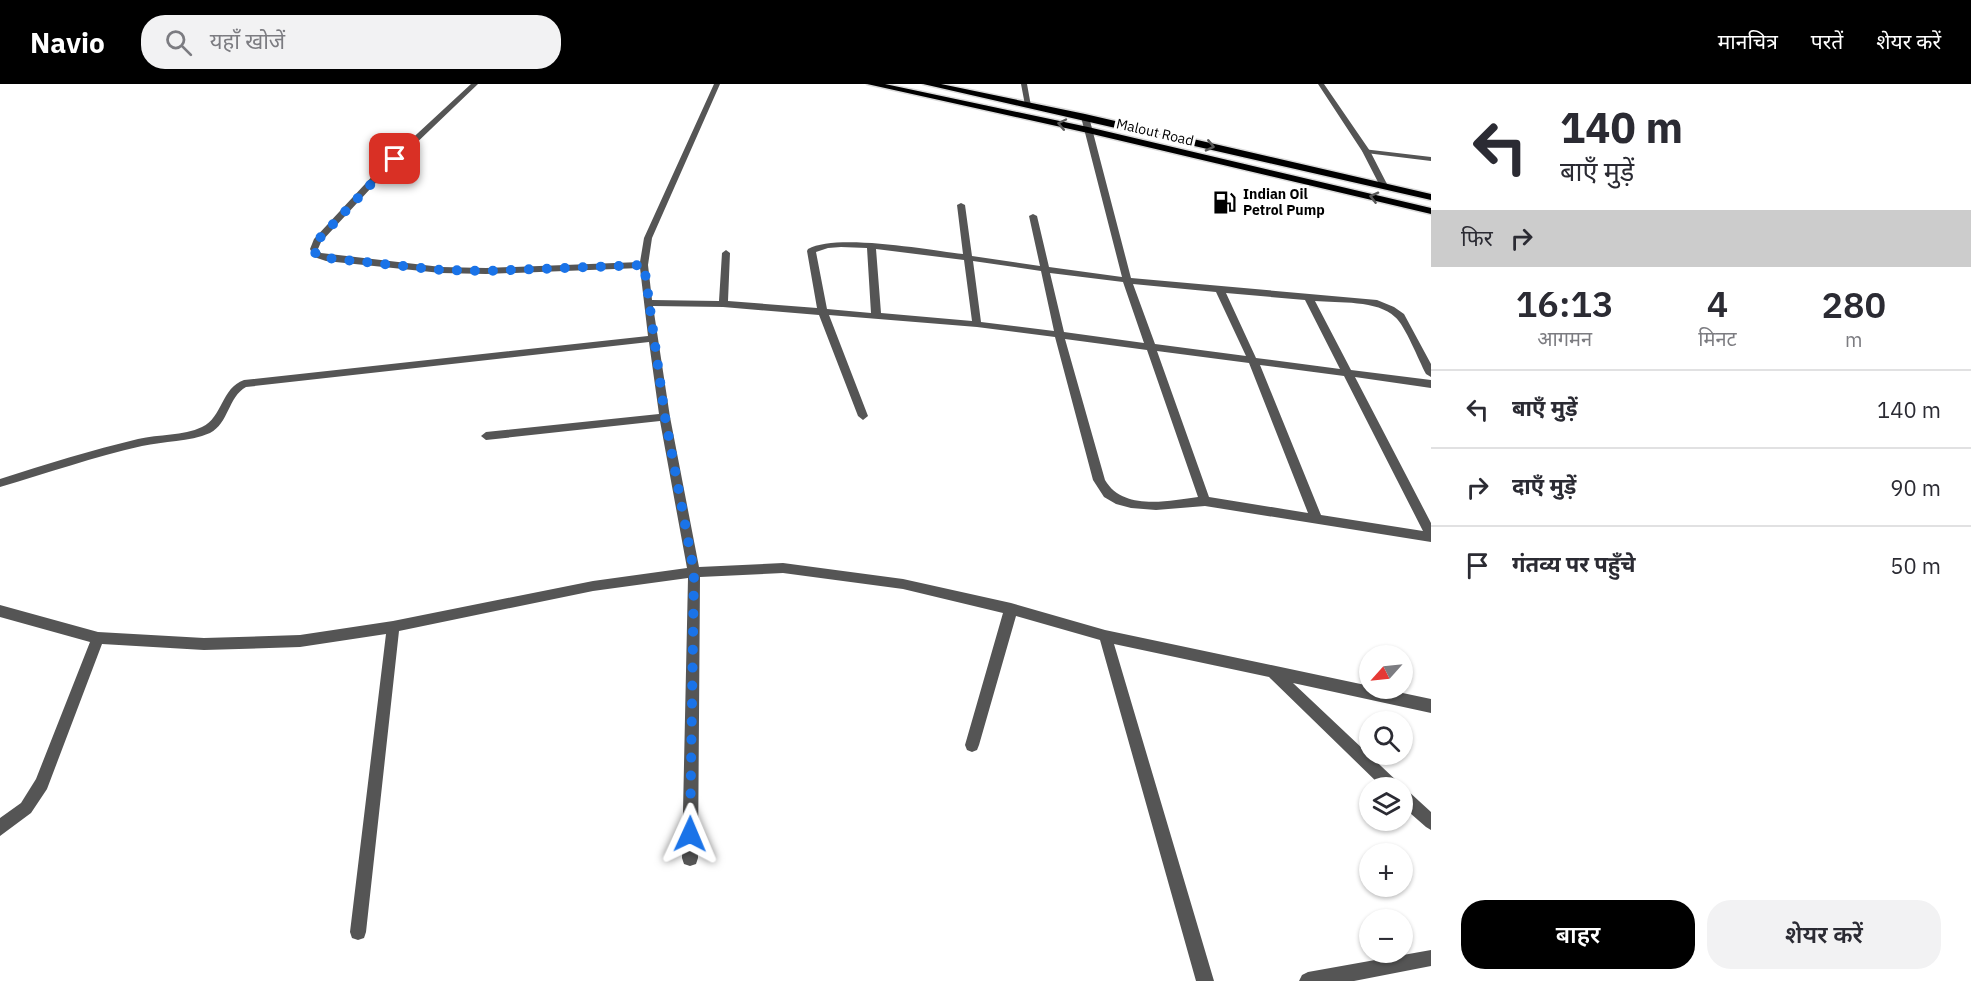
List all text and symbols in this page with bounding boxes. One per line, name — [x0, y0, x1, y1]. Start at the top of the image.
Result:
search box — [141, 15, 561, 69]
text: Navio — [30, 24, 105, 61]
icon: search — [162, 26, 195, 59]
text: यहाँ खोजें — [210, 26, 285, 55]
text: मानचित्र — [1718, 27, 1778, 55]
text: परतें — [1811, 27, 1843, 55]
text: शेयर करें — [1876, 27, 1941, 55]
text: 140 m — [1560, 100, 1683, 155]
icon: left — [1461, 108, 1539, 186]
street label: Malout Road — [1115, 114, 1195, 150]
one-way arrow — [1057, 118, 1067, 131]
pin — [369, 133, 420, 184]
one-way arrow — [1205, 138, 1215, 151]
icon: arrive — [378, 142, 411, 175]
text: बाएँ मुड़ें — [1560, 153, 1634, 188]
place label: Indian Oil Petrol Pump — [1243, 185, 1325, 219]
fuel station icon: Indian Oil Petrol Pump — [1212, 189, 1238, 215]
one-way arrow — [1369, 192, 1379, 205]
icon: right — [1505, 222, 1538, 255]
text: फिर — [1461, 223, 1493, 252]
text: 16:13 — [1516, 280, 1614, 327]
text: 4 — [1707, 280, 1728, 327]
text: 280 — [1821, 281, 1886, 328]
text: आगमन — [1537, 325, 1592, 352]
text: मिनट — [1698, 325, 1737, 352]
text: m — [1845, 326, 1863, 353]
icon: left — [1461, 393, 1494, 426]
text: बाएँ मुड़ें — [1512, 393, 1578, 422]
text: 140 m — [1877, 395, 1941, 424]
icon: right — [1461, 471, 1494, 504]
text: दाएँ मुड़ें — [1512, 471, 1576, 500]
text: 90 m — [1890, 473, 1941, 502]
icon: arrive — [1461, 549, 1494, 582]
text: गंतव्य पर पहुँचे — [1512, 549, 1636, 578]
text: 50 m — [1890, 551, 1941, 580]
north arrow — [1359, 645, 1413, 699]
map controls — [1359, 645, 1413, 963]
button: search — [1359, 711, 1413, 765]
button: layers — [1359, 777, 1413, 831]
position arrow — [658, 802, 722, 866]
button: + — [1359, 843, 1413, 897]
button: बाहर — [1461, 900, 1695, 969]
button: शेयर करें — [1707, 900, 1941, 969]
button: − — [1359, 909, 1413, 963]

